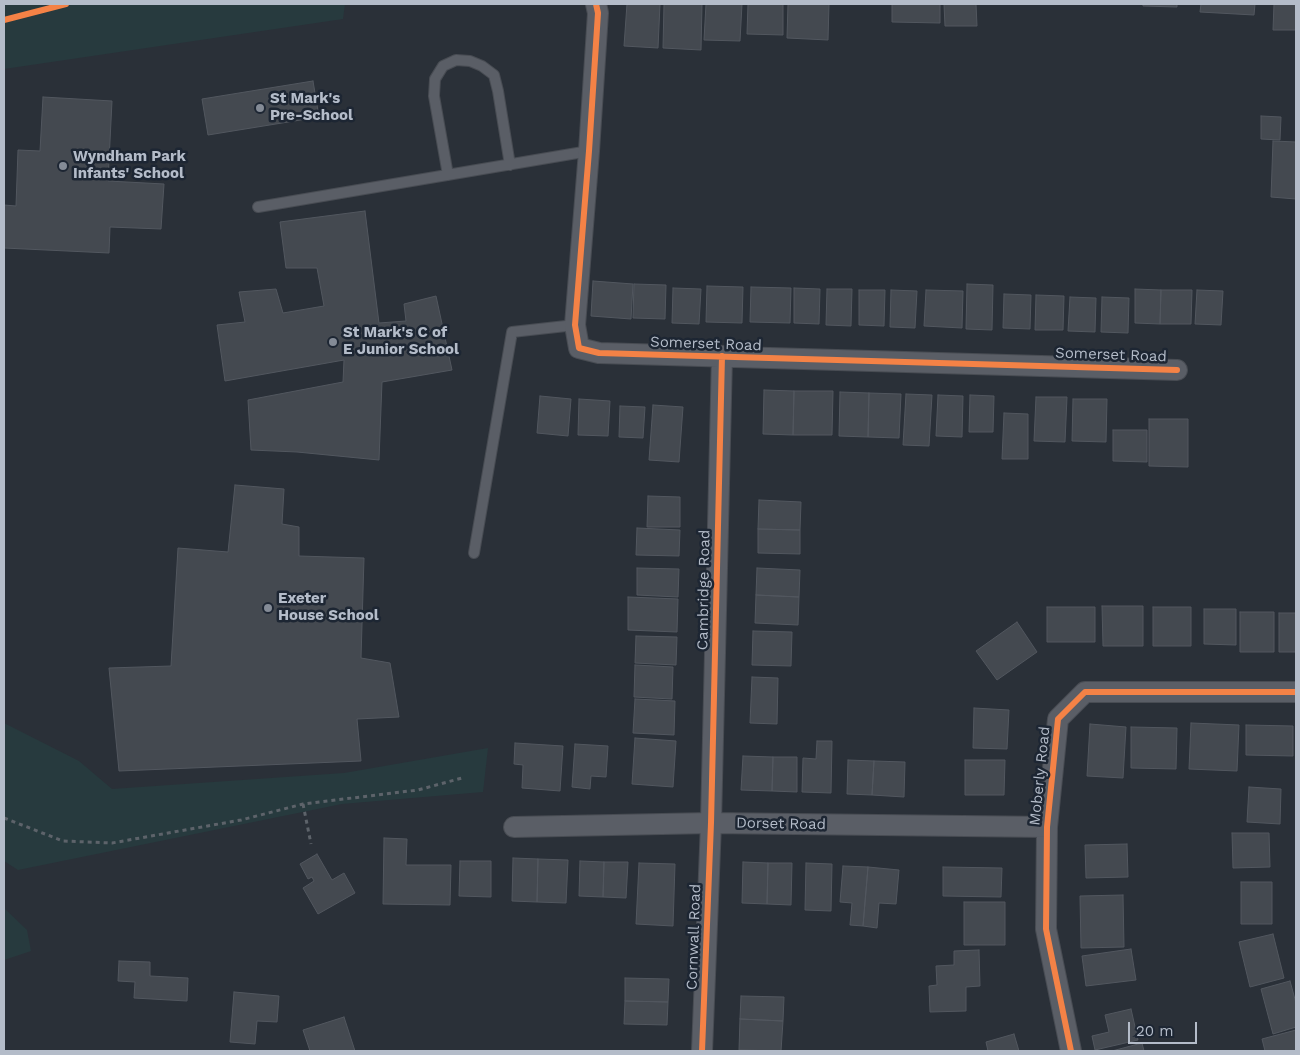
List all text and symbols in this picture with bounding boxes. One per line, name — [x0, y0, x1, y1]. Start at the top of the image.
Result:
place label: St Mark's Pre-School — [270, 90, 353, 125]
marker: St Mark's Pre-School — [254, 102, 266, 114]
place label: Wyndham Park Infants' School — [73, 148, 186, 183]
marker: Wyndham Park Infants' School — [57, 160, 69, 172]
place label: St Mark's C of E Junior School — [343, 324, 459, 359]
street label: Somerset Road — [650, 333, 762, 355]
marker: St Mark's C of E Junior School — [327, 336, 339, 348]
street label: Somerset Road — [1055, 344, 1167, 366]
street label: Cambridge Road — [694, 530, 714, 650]
place label: Exeter House School — [278, 590, 379, 625]
marker: Exeter House School — [262, 602, 274, 614]
street label: Moberly Road — [1026, 726, 1054, 826]
street label: Dorset Road — [736, 814, 826, 834]
street label: Cornwall Road — [683, 884, 705, 990]
scale bar — [1130, 1012, 1199, 1044]
text: 20 m — [1136, 1022, 1174, 1040]

